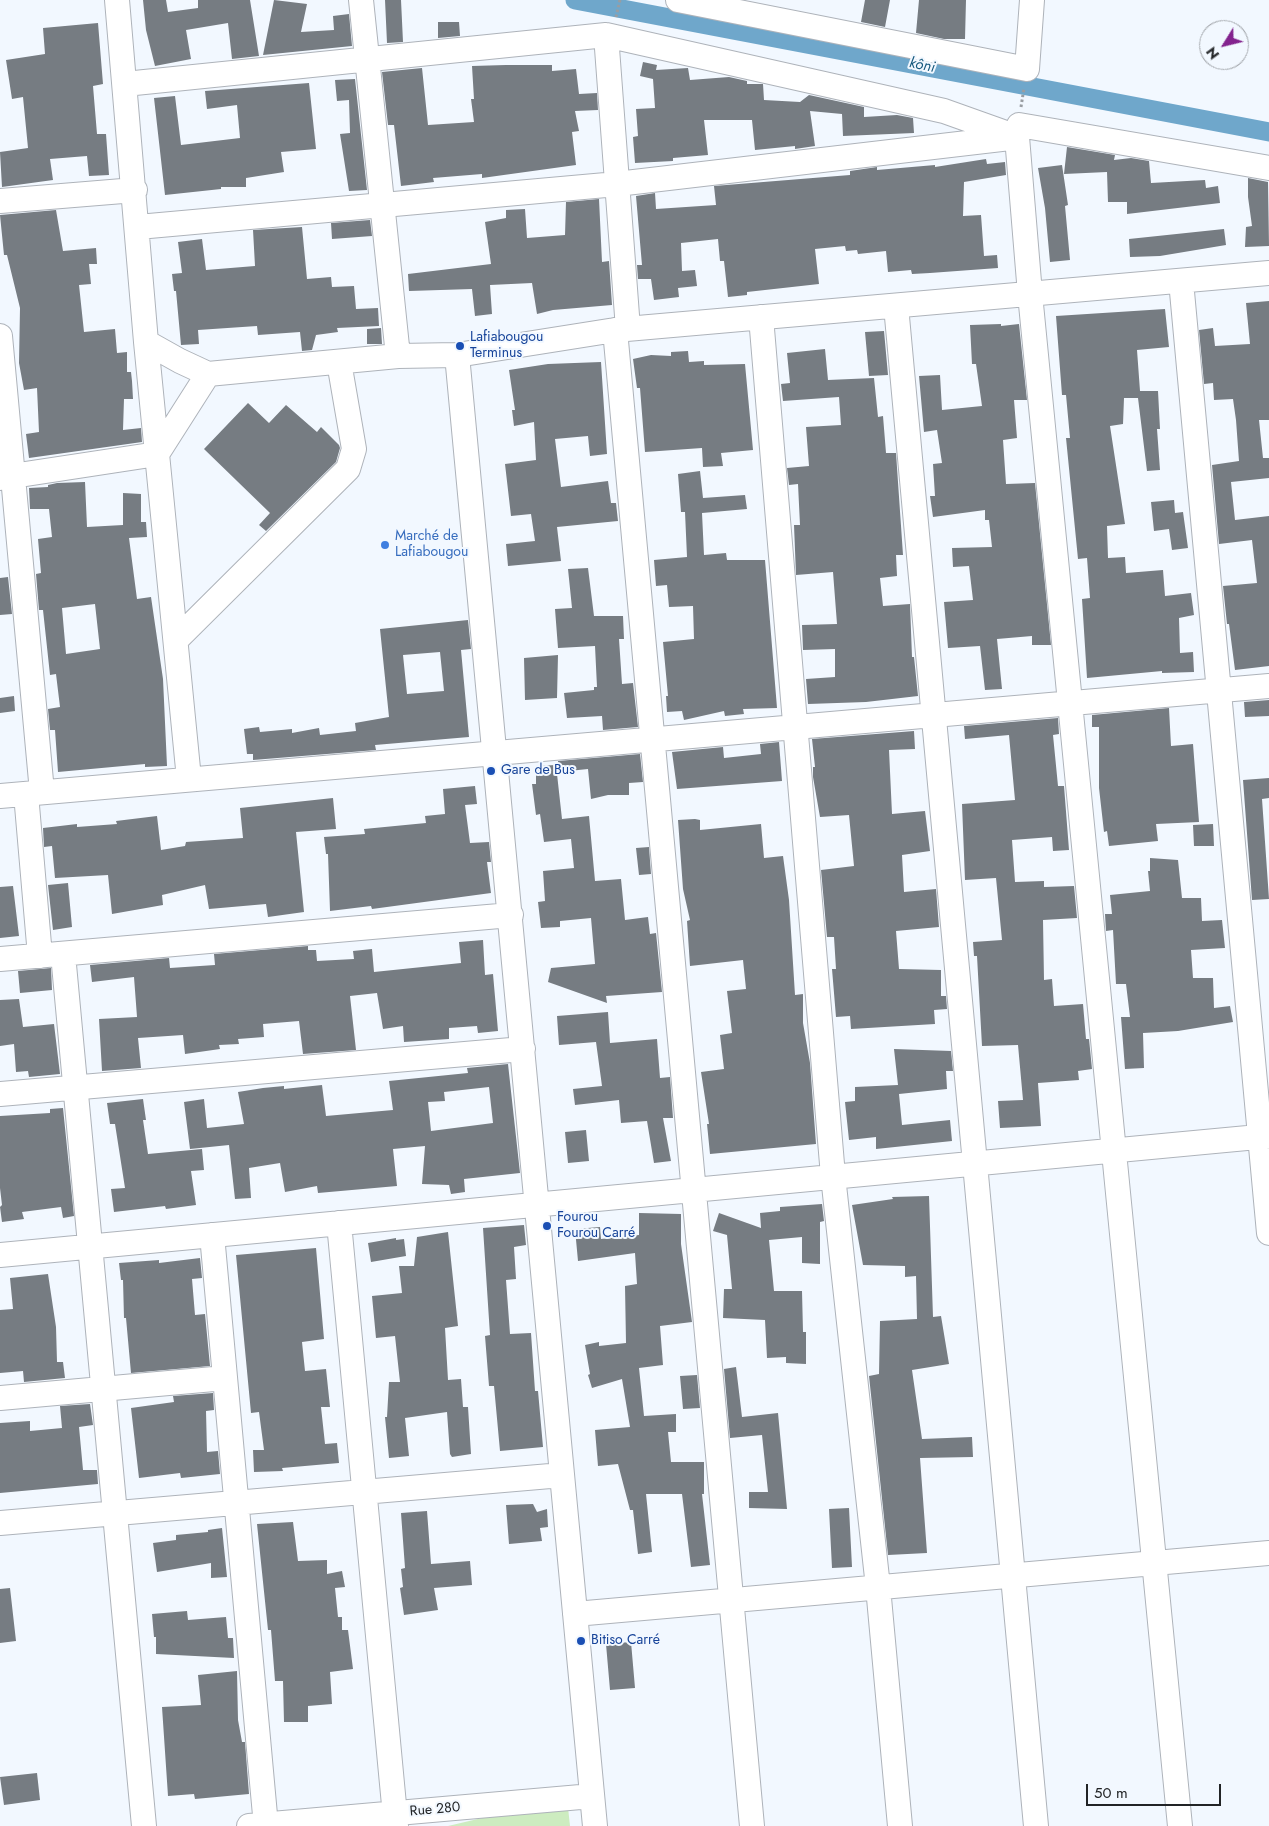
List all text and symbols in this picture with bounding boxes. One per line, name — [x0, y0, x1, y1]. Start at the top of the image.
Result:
north arrow — [1199, 20, 1249, 70]
text: N — [1201, 43, 1224, 64]
water label: kôni — [908, 55, 936, 77]
place label: Lafiabougou Terminus — [470, 330, 543, 362]
marker: Lafiabougou Terminus — [454, 340, 466, 352]
place label: Marché de Lafiabougou — [395, 529, 468, 562]
marker: Marché de Lafiabougou — [379, 539, 391, 551]
place label: Gare de Bus — [501, 763, 575, 779]
marker: Gare de Bus — [485, 765, 497, 777]
place label: Fourou Fourou Carré — [557, 1210, 635, 1242]
marker: Fourou Fourou Carré — [541, 1220, 553, 1232]
place label: Bitiso Carré — [591, 1633, 660, 1649]
marker: Bitiso Carré — [575, 1635, 587, 1647]
scale bar — [1089, 1774, 1224, 1806]
text: 50 m — [1094, 1782, 1128, 1804]
street label: Rue 280 — [409, 1799, 461, 1821]

